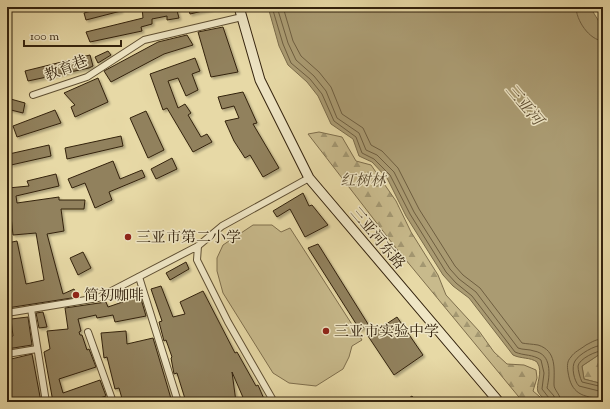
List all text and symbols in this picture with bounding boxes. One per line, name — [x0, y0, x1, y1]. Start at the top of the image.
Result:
scale bar — [24, 22, 121, 48]
text: 100 m — [30, 28, 59, 46]
street label: 教育巷 — [42, 51, 91, 88]
water label: 三亚河 — [499, 80, 549, 134]
park label: 红树林 — [340, 171, 387, 192]
street label: 三亚河东路 — [345, 203, 409, 274]
place label: 三亚市第二小学 — [136, 228, 241, 249]
marker: 三亚市第二小学 — [123, 232, 133, 242]
place label: 简初咖啡 — [84, 286, 144, 307]
marker: 简初咖啡 — [71, 290, 81, 300]
place label: 三亚市实验中学 — [334, 322, 439, 343]
marker: 三亚市实验中学 — [321, 326, 331, 336]

